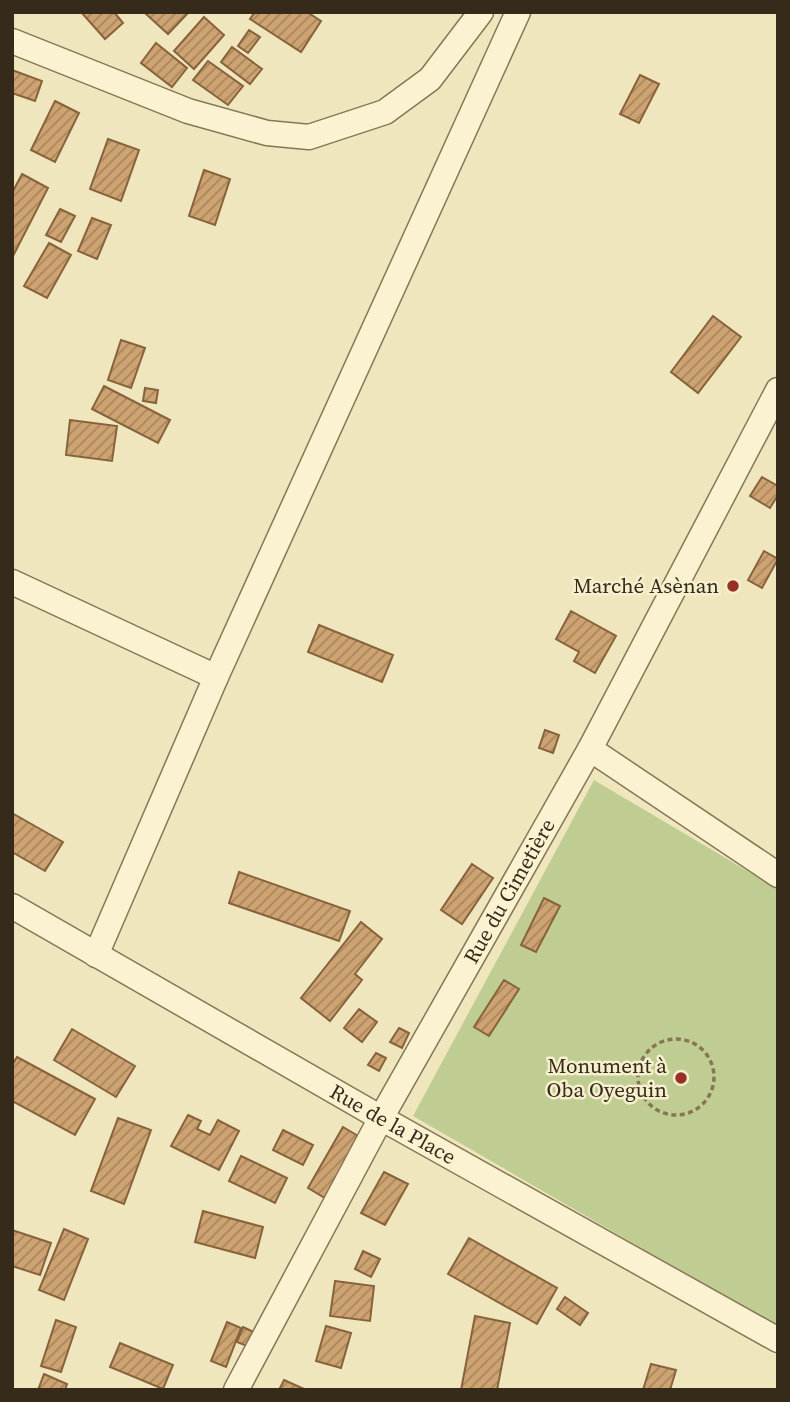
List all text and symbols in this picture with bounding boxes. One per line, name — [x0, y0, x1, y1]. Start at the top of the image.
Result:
place label: Marché Asènan — [573, 571, 719, 600]
marker: Marché Asènan — [725, 578, 741, 594]
street label: Rue du Cimetière — [456, 813, 562, 969]
place label: Monument à Oba Oyeguin — [546, 1051, 667, 1104]
marker: Monument à Oba Oyeguin — [673, 1070, 689, 1086]
street label: Rue de la Place — [325, 1077, 461, 1171]

